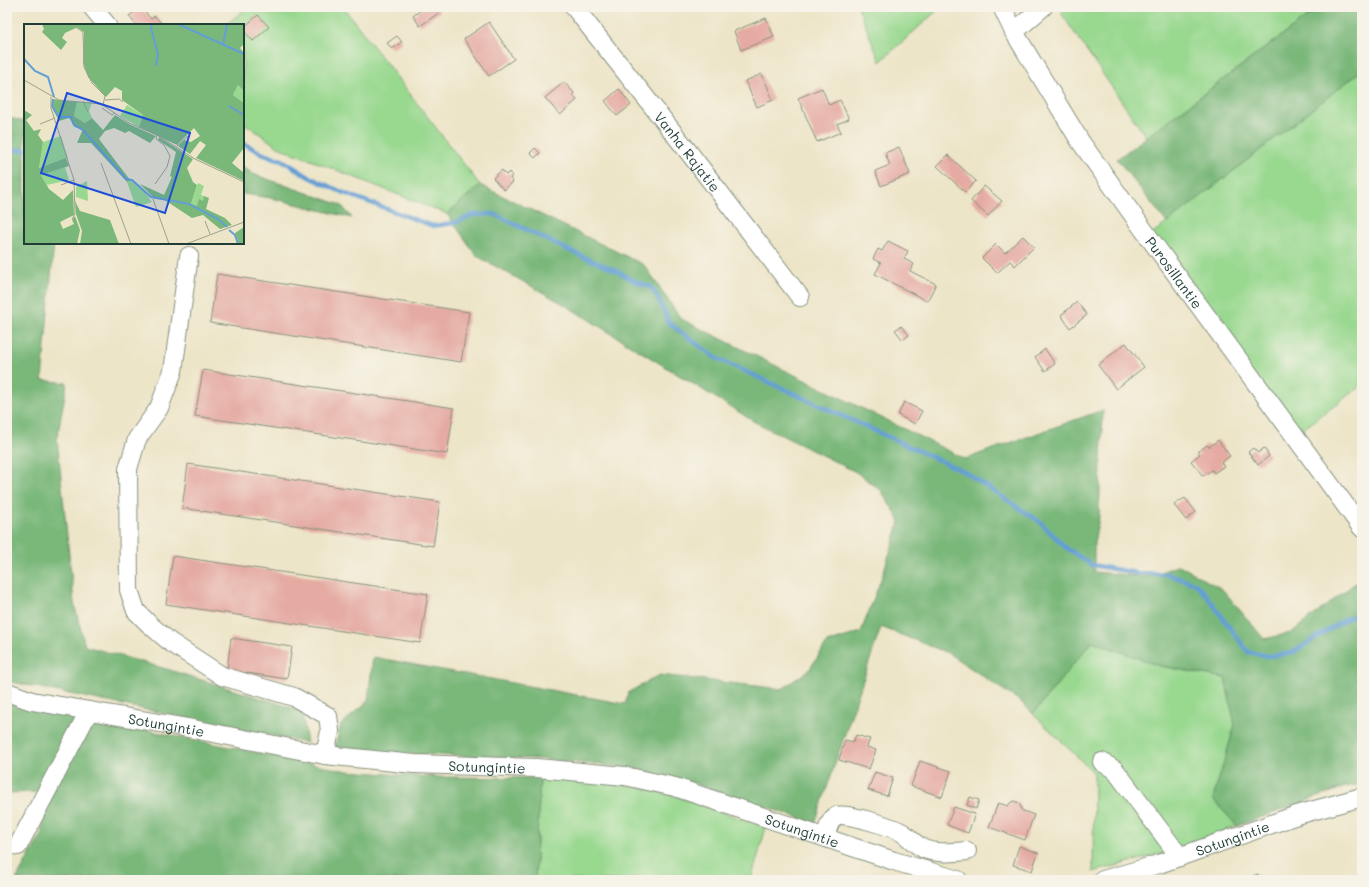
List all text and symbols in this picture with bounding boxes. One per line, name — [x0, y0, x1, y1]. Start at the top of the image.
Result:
inset map — [24, 24, 244, 244]
street label: Vanha Rajatie — [651, 107, 725, 196]
street label: Purosillantie — [1142, 232, 1208, 312]
street label: Sotungintie — [127, 708, 206, 741]
street label: Sotungintie — [448, 756, 526, 777]
street label: Sotungintie — [763, 809, 842, 851]
street label: Sotungintie — [1193, 816, 1272, 860]

